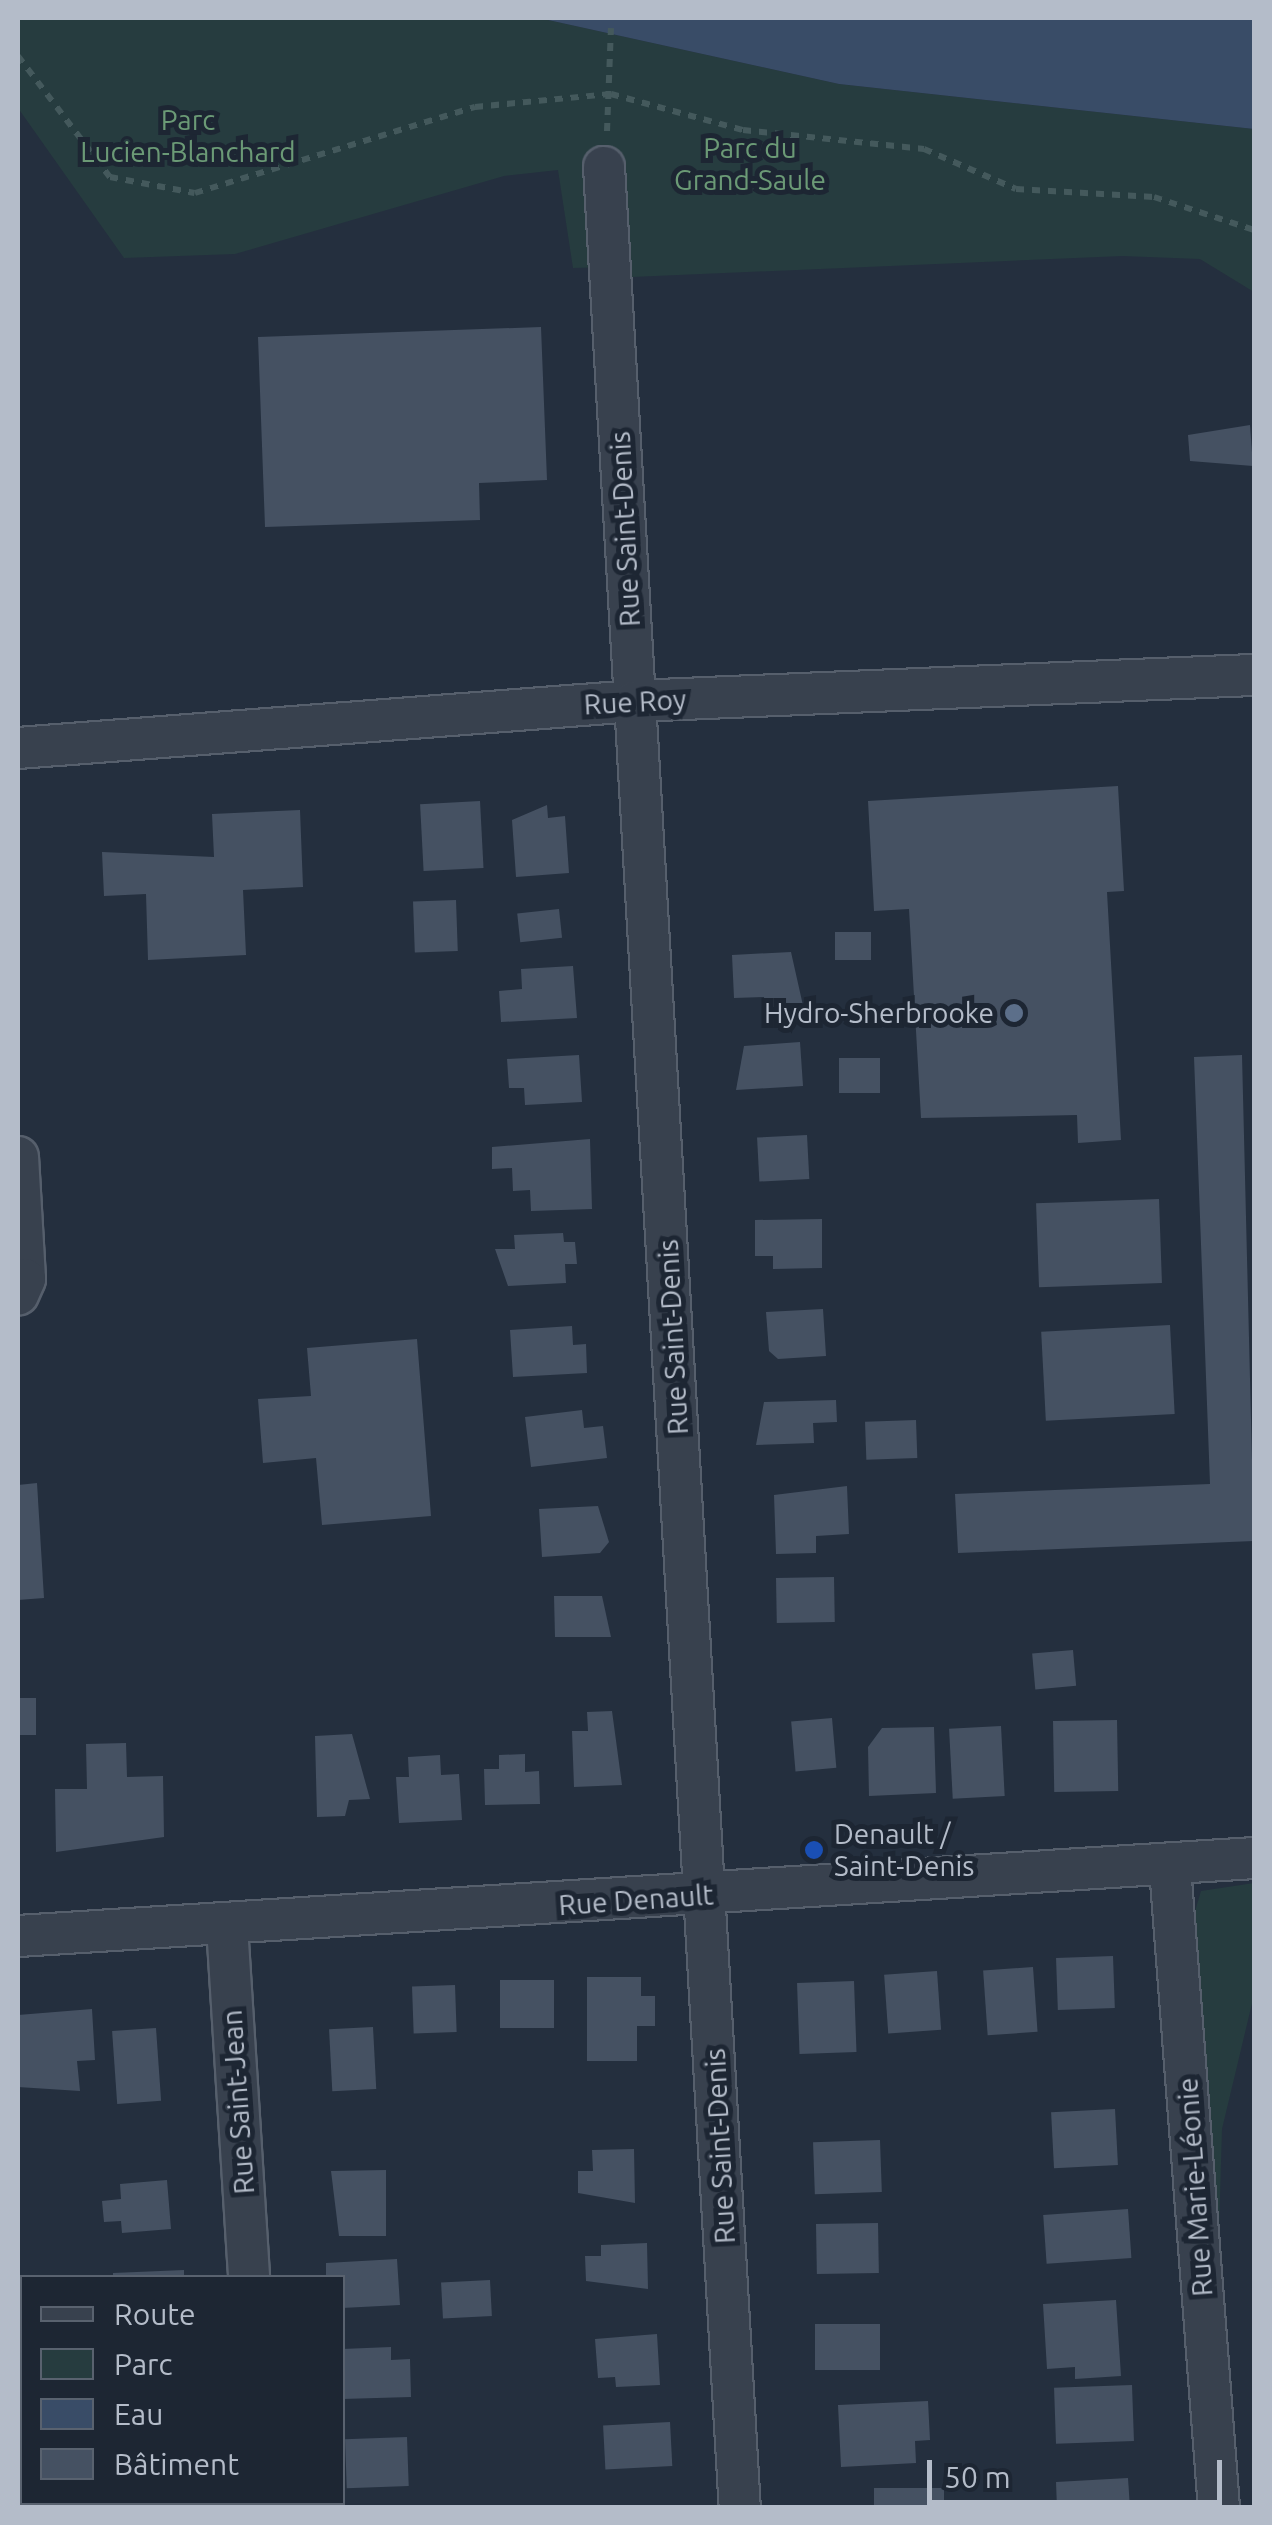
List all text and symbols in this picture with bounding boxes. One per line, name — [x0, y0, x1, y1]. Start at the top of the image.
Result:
park label: Parc Lucien-Blanchard — [80, 103, 296, 169]
park label: Parc du Grand-Saule — [674, 131, 826, 197]
street label: Rue Saint-Denis — [603, 430, 647, 628]
street label: Rue Roy — [583, 683, 687, 721]
place label: Hydro-Sherbrooke — [764, 996, 994, 1030]
marker: Hydro-Sherbrooke — [1003, 1002, 1025, 1024]
street label: Rue Saint-Denis — [651, 1238, 695, 1436]
place label: Denault / Saint-Denis — [834, 1817, 974, 1883]
marker: Denault / Saint-Denis — [803, 1839, 825, 1861]
street label: Rue Denault — [557, 1878, 715, 1922]
street label: Rue Saint-Jean — [215, 2009, 261, 2195]
street label: Rue Saint-Denis — [698, 2047, 742, 2245]
street label: Rue Marie-Léonie — [1171, 2076, 1219, 2298]
legend — [20, 2275, 345, 2505]
text: Route — [114, 2297, 196, 2331]
text: Parc — [114, 2347, 172, 2381]
text: Eau — [114, 2397, 163, 2431]
scale bar — [932, 2440, 1227, 2502]
text: Bâtiment — [114, 2447, 239, 2481]
text: 50 m — [944, 2460, 1011, 2494]

